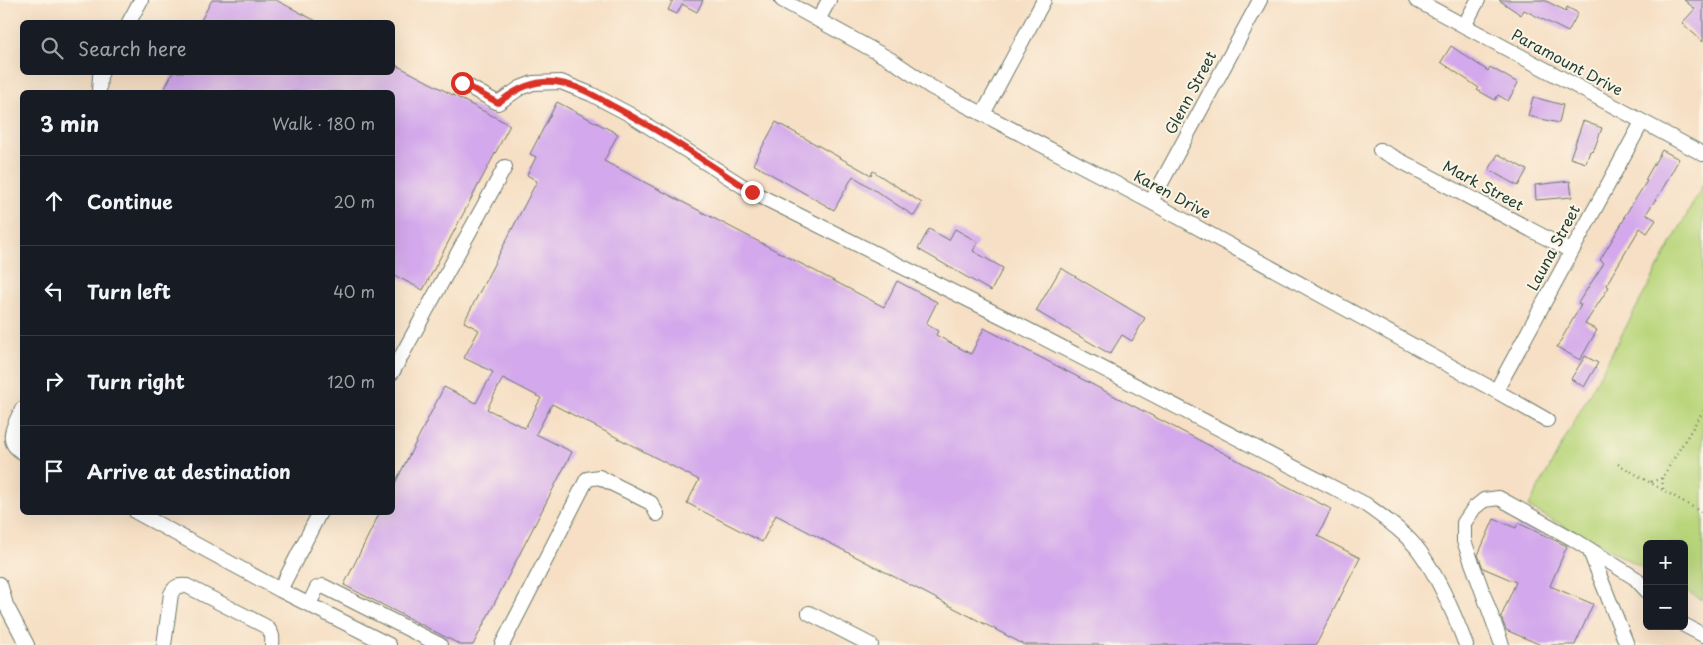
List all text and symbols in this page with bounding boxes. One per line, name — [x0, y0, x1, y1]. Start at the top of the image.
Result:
search box — [20, 20, 395, 75]
street label: Paramount Drive — [1508, 23, 1627, 101]
icon: search — [38, 34, 66, 62]
text: Search here — [78, 34, 187, 62]
street label: Glenn Street — [1158, 46, 1221, 138]
route start — [451, 72, 474, 95]
text: 3 min — [40, 107, 99, 139]
text: Walk · 180 m — [272, 111, 375, 135]
street label: Mark Street — [1439, 154, 1528, 216]
street label: Karen Drive — [1130, 164, 1215, 224]
route end — [741, 181, 764, 204]
icon: ahead — [40, 187, 68, 215]
text: Continue — [87, 187, 173, 215]
text: 20 m — [334, 189, 375, 213]
street label: Launa Street — [1520, 200, 1585, 294]
icon: left — [40, 277, 68, 305]
text: Turn left — [87, 277, 171, 305]
text: 40 m — [333, 279, 375, 303]
icon: right — [40, 367, 68, 395]
text: Turn right — [87, 367, 185, 395]
text: 120 m — [328, 369, 375, 393]
icon: arrive — [40, 457, 68, 485]
text: Arrive at destination — [87, 457, 291, 485]
map controls — [1643, 540, 1688, 630]
button: + — [1643, 540, 1688, 585]
button: − — [1643, 585, 1688, 630]

